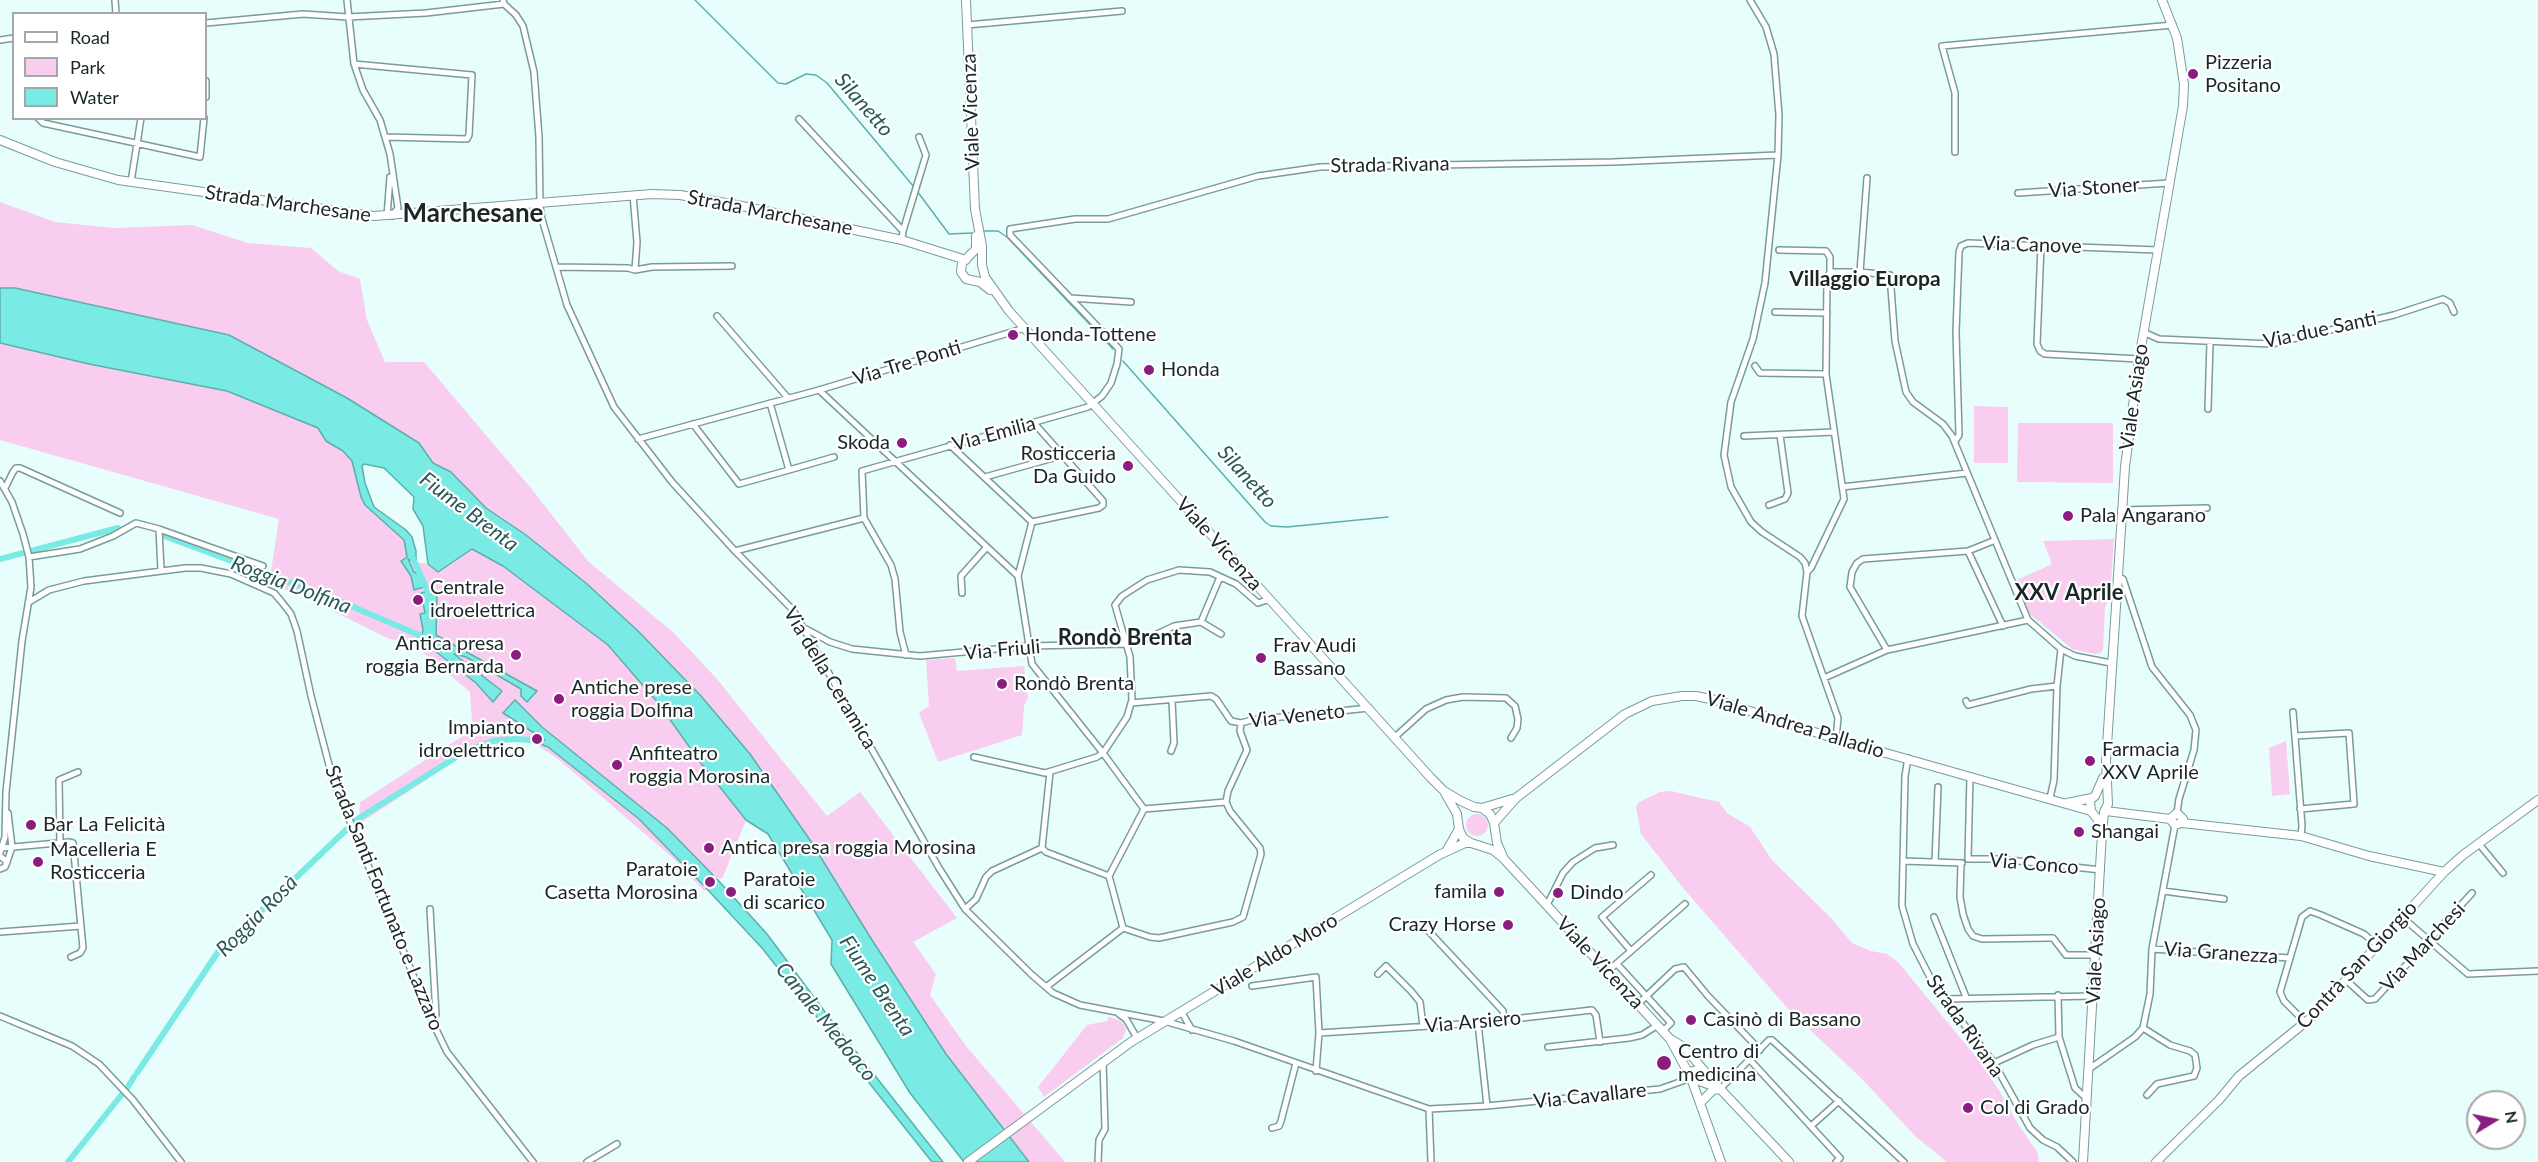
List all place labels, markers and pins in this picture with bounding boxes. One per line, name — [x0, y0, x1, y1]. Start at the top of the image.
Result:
place label: Pizzeria Positano — [2205, 51, 2281, 98]
marker: Pizzeria Positano — [2186, 67, 2200, 81]
place label: Honda-Tottene — [1025, 323, 1156, 347]
marker: Honda-Tottene — [1006, 328, 1020, 342]
place label: Honda — [1161, 358, 1220, 382]
marker: Honda — [1142, 363, 1156, 377]
place label: Skoda — [837, 431, 890, 455]
marker: Skoda — [895, 436, 909, 450]
place label: Rosticceria Da Guido — [1020, 442, 1116, 489]
marker: Rosticceria Da Guido — [1121, 459, 1135, 473]
place label: Pala Angarano — [2080, 504, 2206, 528]
marker: Pala Angarano — [2061, 509, 2075, 523]
place label: Centrale idroelettrica — [430, 576, 535, 623]
marker: Centrale idroelettrica — [411, 593, 425, 607]
place label: Antica presa roggia Bernarda — [365, 632, 504, 679]
place label: Frav Audi Bassano — [1273, 634, 1356, 681]
marker: Antica presa roggia Bernarda — [509, 648, 523, 662]
marker: Frav Audi Bassano — [1254, 651, 1268, 665]
place label: Rondò Brenta — [1014, 672, 1134, 696]
place label: Antiche prese roggia Dolfina — [571, 676, 693, 723]
marker: Rondò Brenta — [995, 677, 1009, 691]
marker: Antiche prese roggia Dolfina — [552, 692, 566, 706]
place label: Impianto idroelettrico — [419, 716, 525, 763]
marker: Impianto idroelettrico — [530, 732, 544, 746]
place label: Farmacia XXV Aprile — [2102, 738, 2199, 785]
place label: Anfiteatro roggia Morosina — [629, 742, 770, 789]
marker: Farmacia XXV Aprile — [2083, 754, 2097, 768]
marker: Anfiteatro roggia Morosina — [610, 758, 624, 772]
place label: Bar La Felicità — [43, 813, 165, 837]
marker: Bar La Felicità — [24, 818, 38, 832]
place label: Shangai — [2091, 820, 2159, 844]
marker: Shangai — [2072, 825, 2086, 839]
place label: Antica presa roggia Morosina — [721, 836, 976, 860]
place label: Macelleria E Rosticceria — [50, 838, 157, 885]
marker: Antica presa roggia Morosina — [702, 841, 716, 855]
marker: Macelleria E Rosticceria — [31, 855, 45, 869]
place label: Paratoie Casetta Morosina — [544, 858, 698, 905]
place label: Paratoie di scarico — [743, 868, 825, 915]
marker: Paratoie Casetta Morosina — [703, 875, 717, 889]
place label: famila — [1434, 880, 1487, 904]
place label: Dindo — [1570, 881, 1624, 905]
marker: Paratoie di scarico — [724, 885, 738, 899]
marker: famila — [1492, 885, 1506, 899]
marker: Dindo — [1551, 886, 1565, 900]
place label: Crazy Horse — [1388, 913, 1496, 937]
marker: Crazy Horse — [1501, 918, 1515, 932]
place label: Casinò di Bassano — [1703, 1008, 1861, 1032]
marker: Casinò di Bassano — [1684, 1013, 1698, 1027]
place label: Centro di medicina — [1678, 1040, 1759, 1087]
marker: Centro di medicina — [1655, 1054, 1673, 1072]
place label: Col di Grado — [1980, 1096, 2090, 1120]
marker: Col di Grado — [1961, 1101, 1975, 1115]

